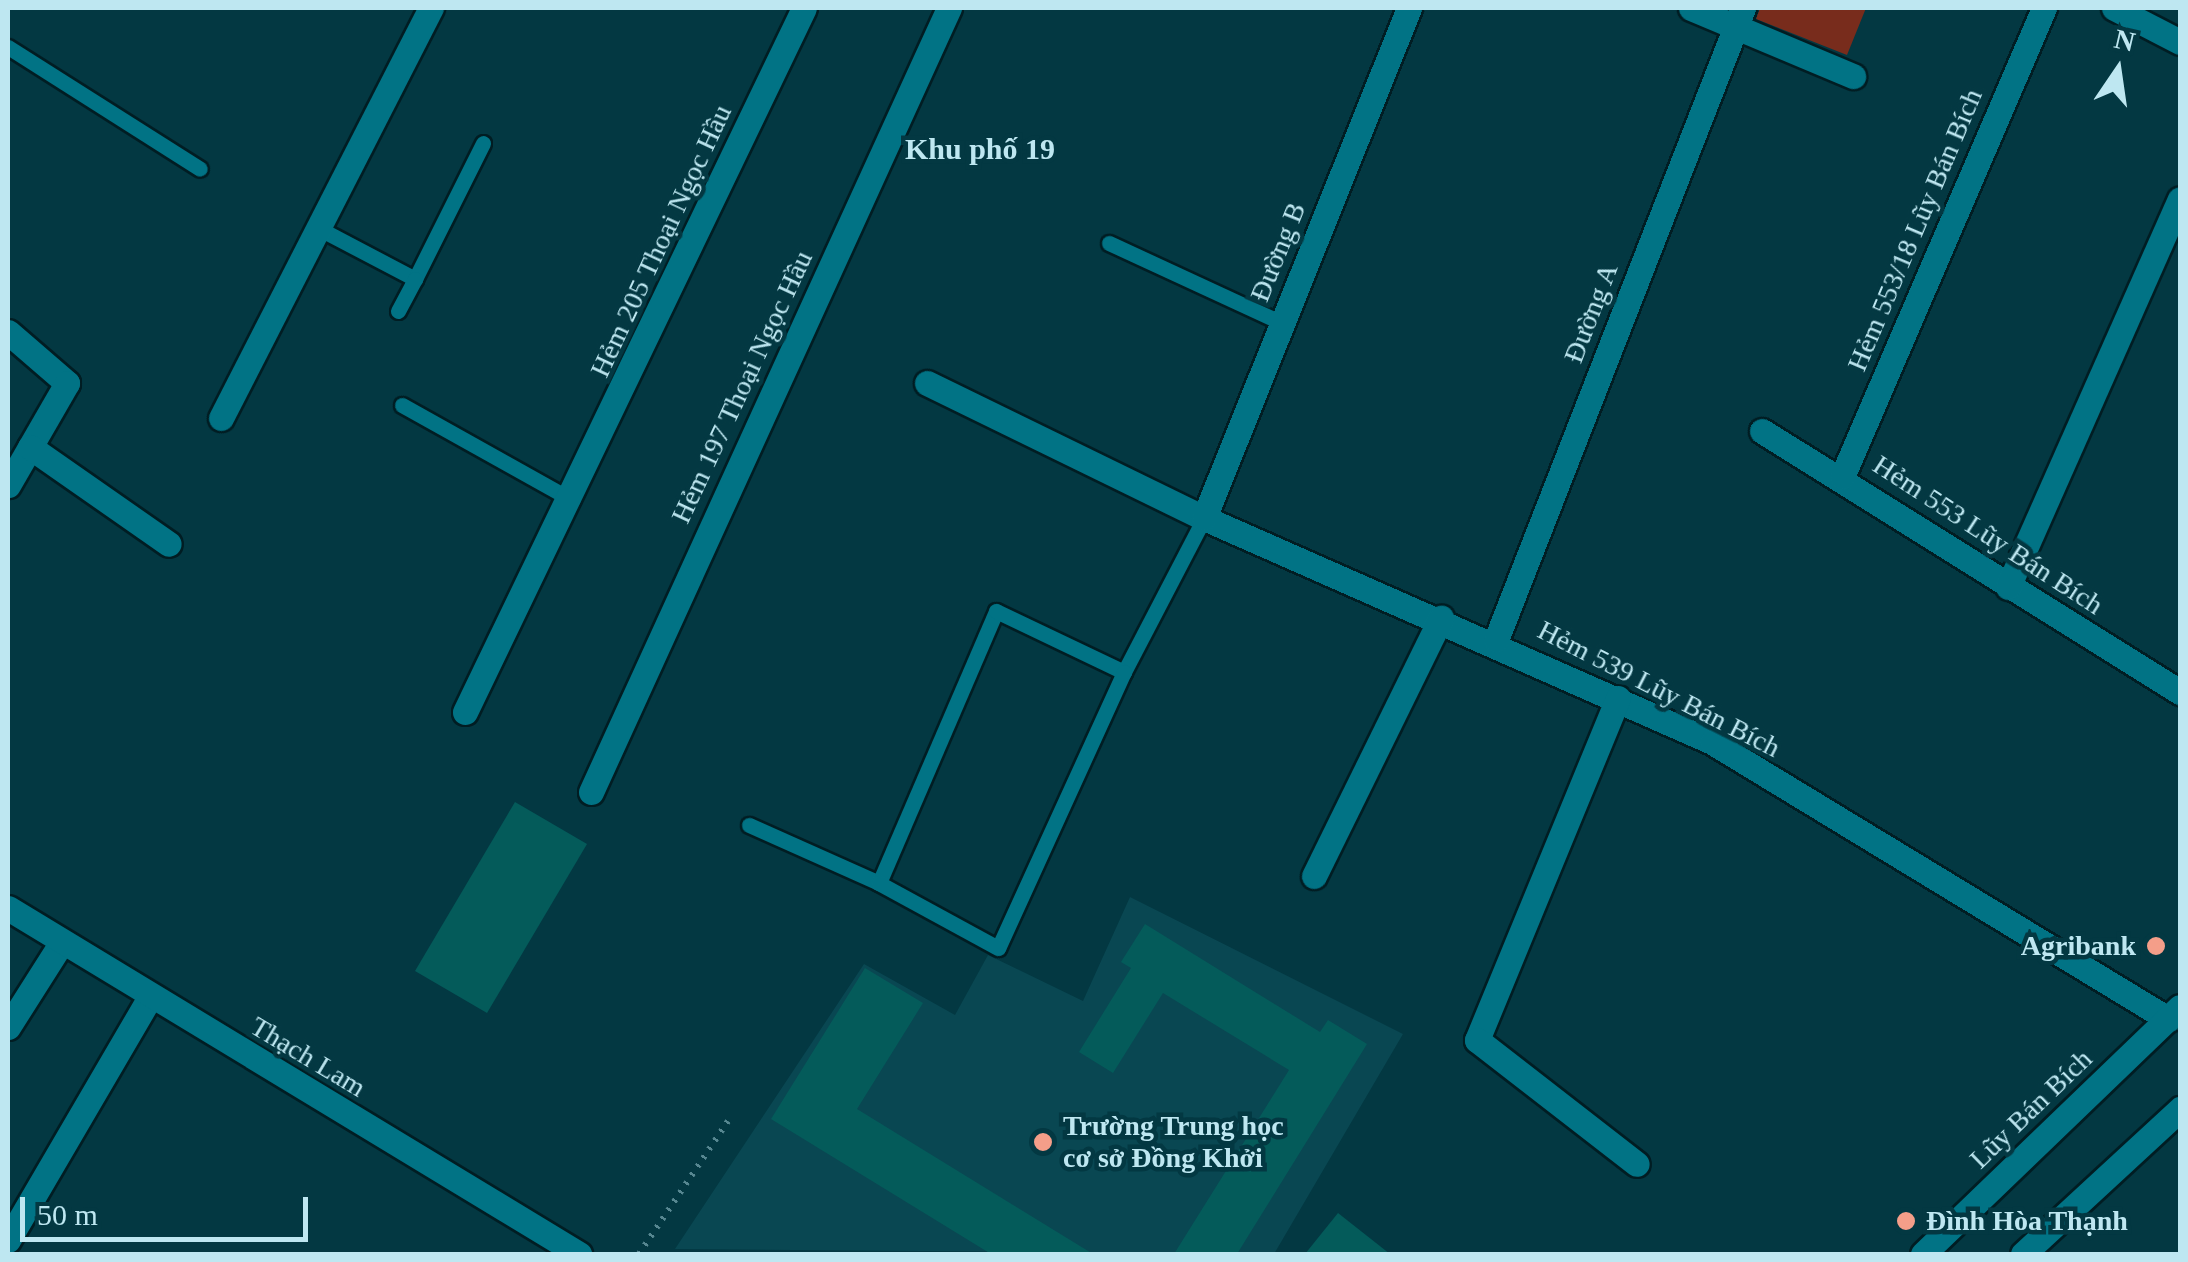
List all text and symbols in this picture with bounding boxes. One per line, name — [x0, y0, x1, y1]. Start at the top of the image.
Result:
north arrow — [2068, 20, 2168, 120]
text: N — [2112, 23, 2138, 58]
street label: Hẻm 553/18 Lũy Bán Bích — [1840, 84, 1990, 376]
street label: Hẻm 205 Thoại Ngọc Hầu — [583, 99, 739, 383]
district label: Khu phố 19 — [905, 131, 1055, 167]
street label: Đường B — [1243, 198, 1313, 306]
street label: Hẻm 197 Thoại Ngọc Hầu — [664, 245, 820, 529]
street label: Đường A — [1556, 258, 1626, 368]
street label: Hẻm 553 Lũy Bán Bích — [1867, 448, 2109, 622]
street label: Hẻm 539 Lũy Bán Bích — [1532, 613, 1786, 765]
place label: Agribank — [2021, 929, 2136, 963]
marker: Agribank — [2145, 935, 2167, 957]
street label: Thạch Lam — [244, 1010, 372, 1104]
street label: Lũy Bán Bích — [1963, 1042, 2099, 1176]
place label: Trường Trung học cơ sở Đồng Khởi — [1063, 1109, 1284, 1175]
marker: Trường Trung học cơ sở Đồng Khởi — [1032, 1131, 1054, 1153]
scale bar — [25, 1177, 312, 1239]
text: 50 m — [37, 1198, 98, 1231]
place label: Đình Hòa Thạnh — [1926, 1204, 2128, 1238]
marker: Đình Hòa Thạnh — [1895, 1210, 1917, 1232]

